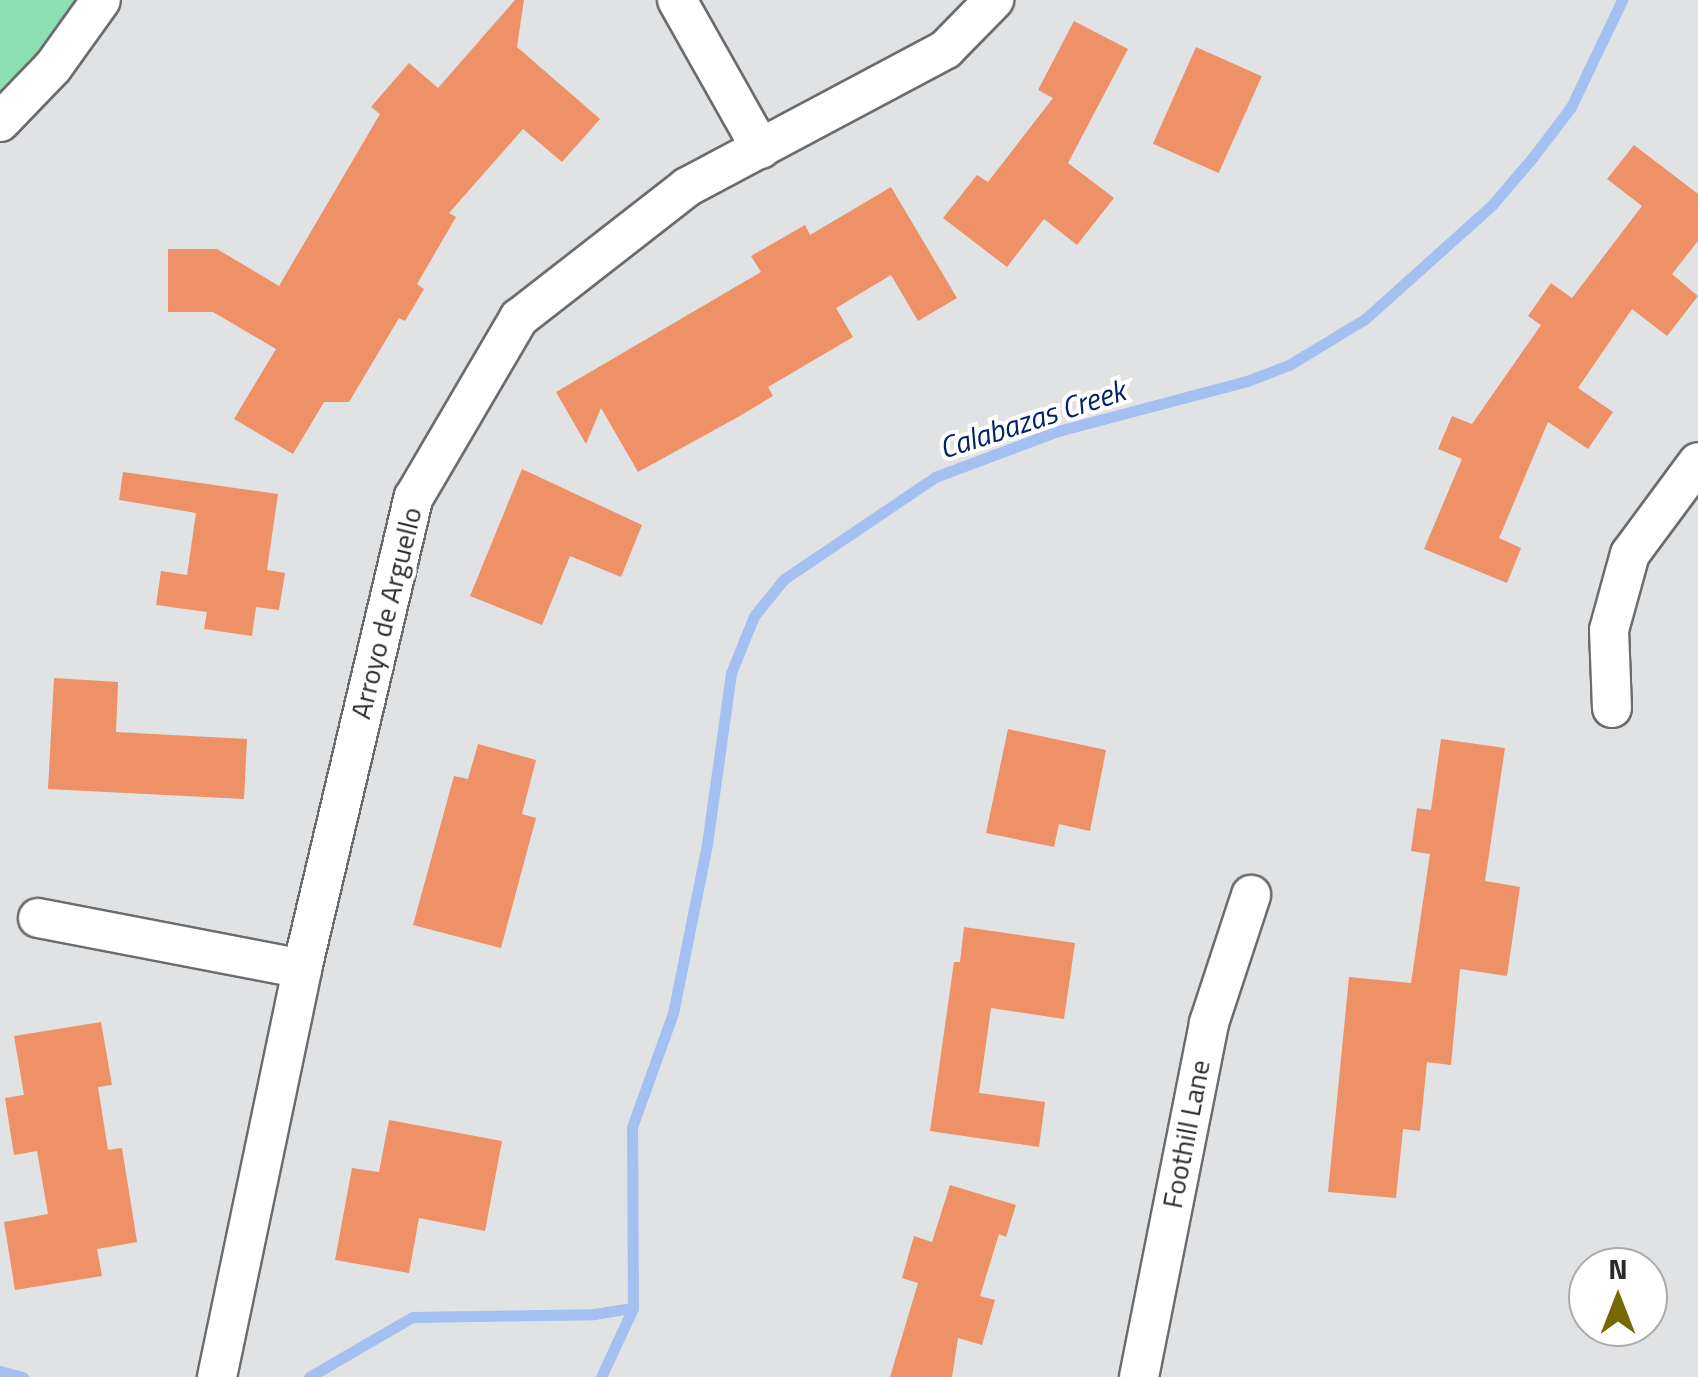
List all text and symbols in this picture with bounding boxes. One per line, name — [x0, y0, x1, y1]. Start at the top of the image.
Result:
water label: Calabazas Creek — [934, 372, 1130, 466]
street label: Arroyo de Arguello — [343, 504, 429, 722]
street label: Foothill Lane — [1155, 1057, 1217, 1211]
north arrow — [1568, 1247, 1668, 1347]
text: N — [1608, 1247, 1628, 1290]

